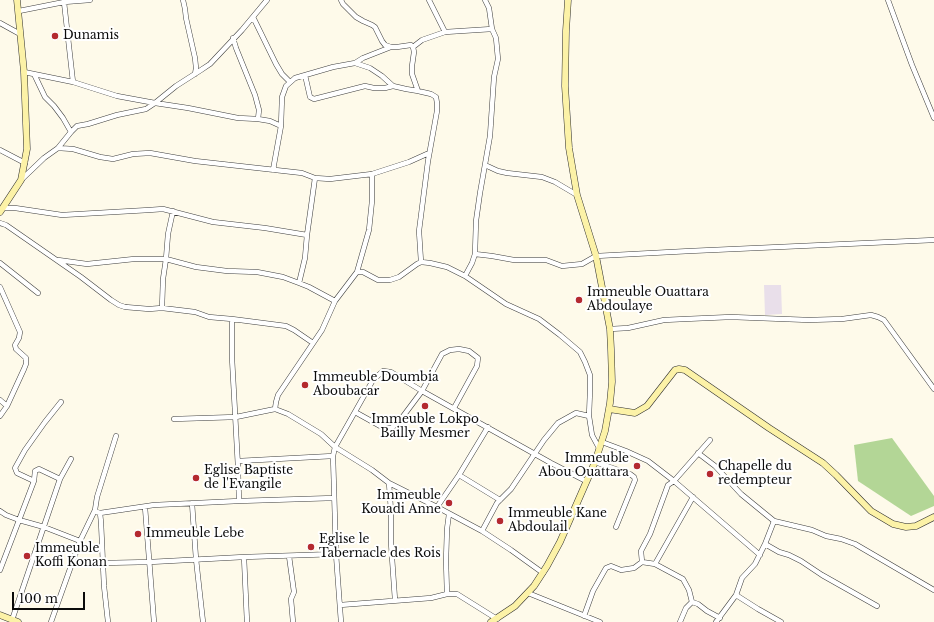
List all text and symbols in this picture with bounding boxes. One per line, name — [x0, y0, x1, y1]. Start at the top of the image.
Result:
place label: Dunamis — [63, 29, 119, 43]
marker: Dunamis — [50, 31, 60, 41]
place label: Immeuble Ouattara Abdoulaye — [587, 286, 709, 314]
marker: Immeuble Ouattara Abdoulaye — [574, 295, 584, 305]
place label: Immeuble Doumbia Aboubacar — [313, 371, 439, 399]
marker: Immeuble Doumbia Aboubacar — [300, 380, 310, 390]
marker: Immeuble Lokpo Bailly Mesmer — [420, 401, 430, 411]
place label: Immeuble Lokpo Bailly Mesmer — [371, 413, 479, 441]
place label: Immeuble Abou Ouattara — [538, 452, 629, 480]
place label: Chapelle du redempteur — [718, 460, 792, 488]
marker: Immeuble Abou Ouattara — [632, 461, 642, 471]
place label: Eglise Baptiste de l'Evangile — [204, 464, 293, 492]
marker: Chapelle du redempteur — [705, 469, 715, 479]
marker: Eglise Baptiste de l'Evangile — [191, 473, 201, 483]
place label: Immeuble Kouadi Anne — [361, 489, 441, 517]
marker: Immeuble Kouadi Anne — [444, 498, 454, 508]
place label: Immeuble Kane Abdoulail — [508, 507, 607, 535]
marker: Immeuble Kane Abdoulail — [495, 516, 505, 526]
place label: Immeuble Lebe — [146, 527, 244, 541]
marker: Immeuble Lebe — [133, 529, 143, 539]
place label: Eglise le Tabernacle des Rois — [319, 533, 441, 561]
place label: Immeuble Koffi Konan — [35, 542, 107, 570]
marker: Eglise le Tabernacle des Rois — [306, 542, 316, 552]
marker: Immeuble Koffi Konan — [22, 551, 32, 561]
scale bar — [14, 584, 87, 610]
text: 100 m — [19, 591, 58, 606]

